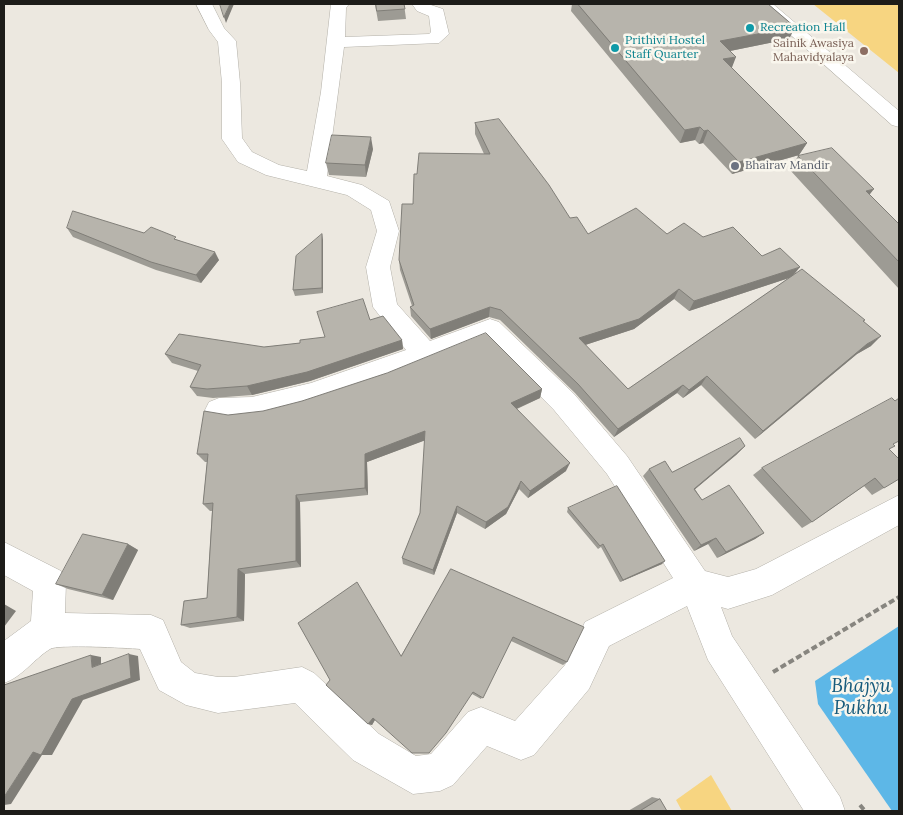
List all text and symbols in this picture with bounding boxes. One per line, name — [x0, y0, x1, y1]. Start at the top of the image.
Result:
place label: Recreation Hall — [760, 21, 845, 35]
marker: Recreation Hall — [744, 22, 756, 34]
place label: Prithivi Hostel Staff Quarter — [625, 34, 705, 62]
place label: Sainik Awasiya Mahavidyalaya — [773, 37, 854, 65]
marker: Prithivi Hostel Staff Quarter — [609, 42, 621, 54]
marker: Sainik Awasiya Mahavidyalaya — [858, 45, 870, 57]
place label: Bhairav Mandir — [745, 159, 830, 173]
marker: Bhairav Mandir — [729, 160, 741, 172]
water label: Bhajyu Pukhu — [831, 676, 891, 720]

